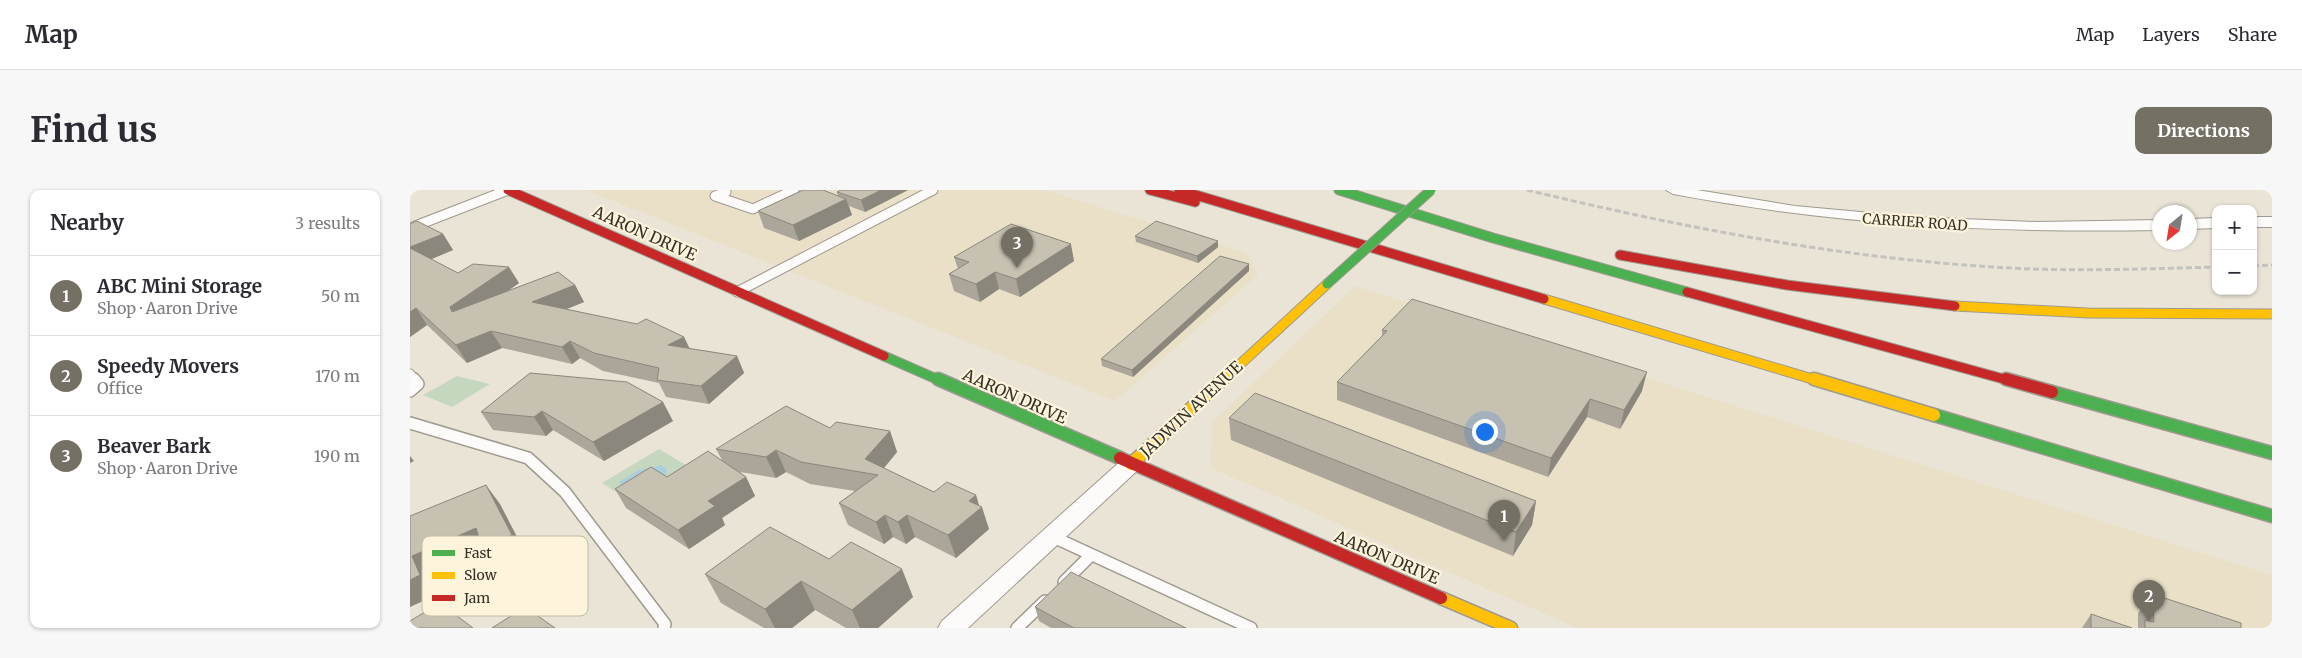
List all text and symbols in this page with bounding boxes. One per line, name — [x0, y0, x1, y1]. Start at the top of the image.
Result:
text: Map — [25, 19, 78, 50]
text: Map — [2076, 23, 2114, 46]
text: Layers — [2142, 23, 2200, 46]
text: Share — [2228, 23, 2277, 46]
button: Directions — [2135, 107, 2272, 154]
text: Find us — [30, 108, 157, 152]
street label: AARON DRIVE — [589, 201, 701, 265]
north arrow — [2152, 205, 2197, 250]
map controls — [2212, 205, 2257, 295]
button: + — [2212, 205, 2257, 250]
text: Nearby — [50, 209, 124, 236]
street label: CARRIER ROAD — [1862, 209, 1969, 235]
text: 3 results — [295, 213, 360, 233]
pin: 3 — [1001, 227, 1033, 268]
button: − — [2212, 250, 2257, 295]
text: ABC Mini Storage — [97, 274, 262, 298]
text: 1 — [62, 286, 70, 306]
text: 50 m — [321, 286, 360, 306]
text: Shop · Aaron Drive — [97, 298, 238, 318]
text: Speedy Movers — [97, 354, 239, 378]
street label: JADWIN AVENUE — [1135, 356, 1247, 462]
street label: AARON DRIVE — [959, 364, 1071, 428]
text: 2 — [61, 366, 71, 386]
text: 170 m — [315, 366, 360, 386]
text: Office — [97, 378, 143, 398]
your location — [1472, 419, 1498, 445]
text: Beaver Bark — [97, 434, 211, 458]
text: 3 — [61, 446, 71, 466]
text: 190 m — [314, 446, 360, 466]
text: Shop · Aaron Drive — [97, 458, 238, 478]
pin: 1 — [1488, 500, 1520, 541]
street label: AARON DRIVE — [1331, 526, 1443, 588]
legend — [422, 536, 588, 616]
text: Fast — [464, 544, 492, 562]
text: Slow — [464, 566, 497, 584]
pin: 2 — [2133, 580, 2165, 621]
text: Jam — [463, 589, 490, 607]

